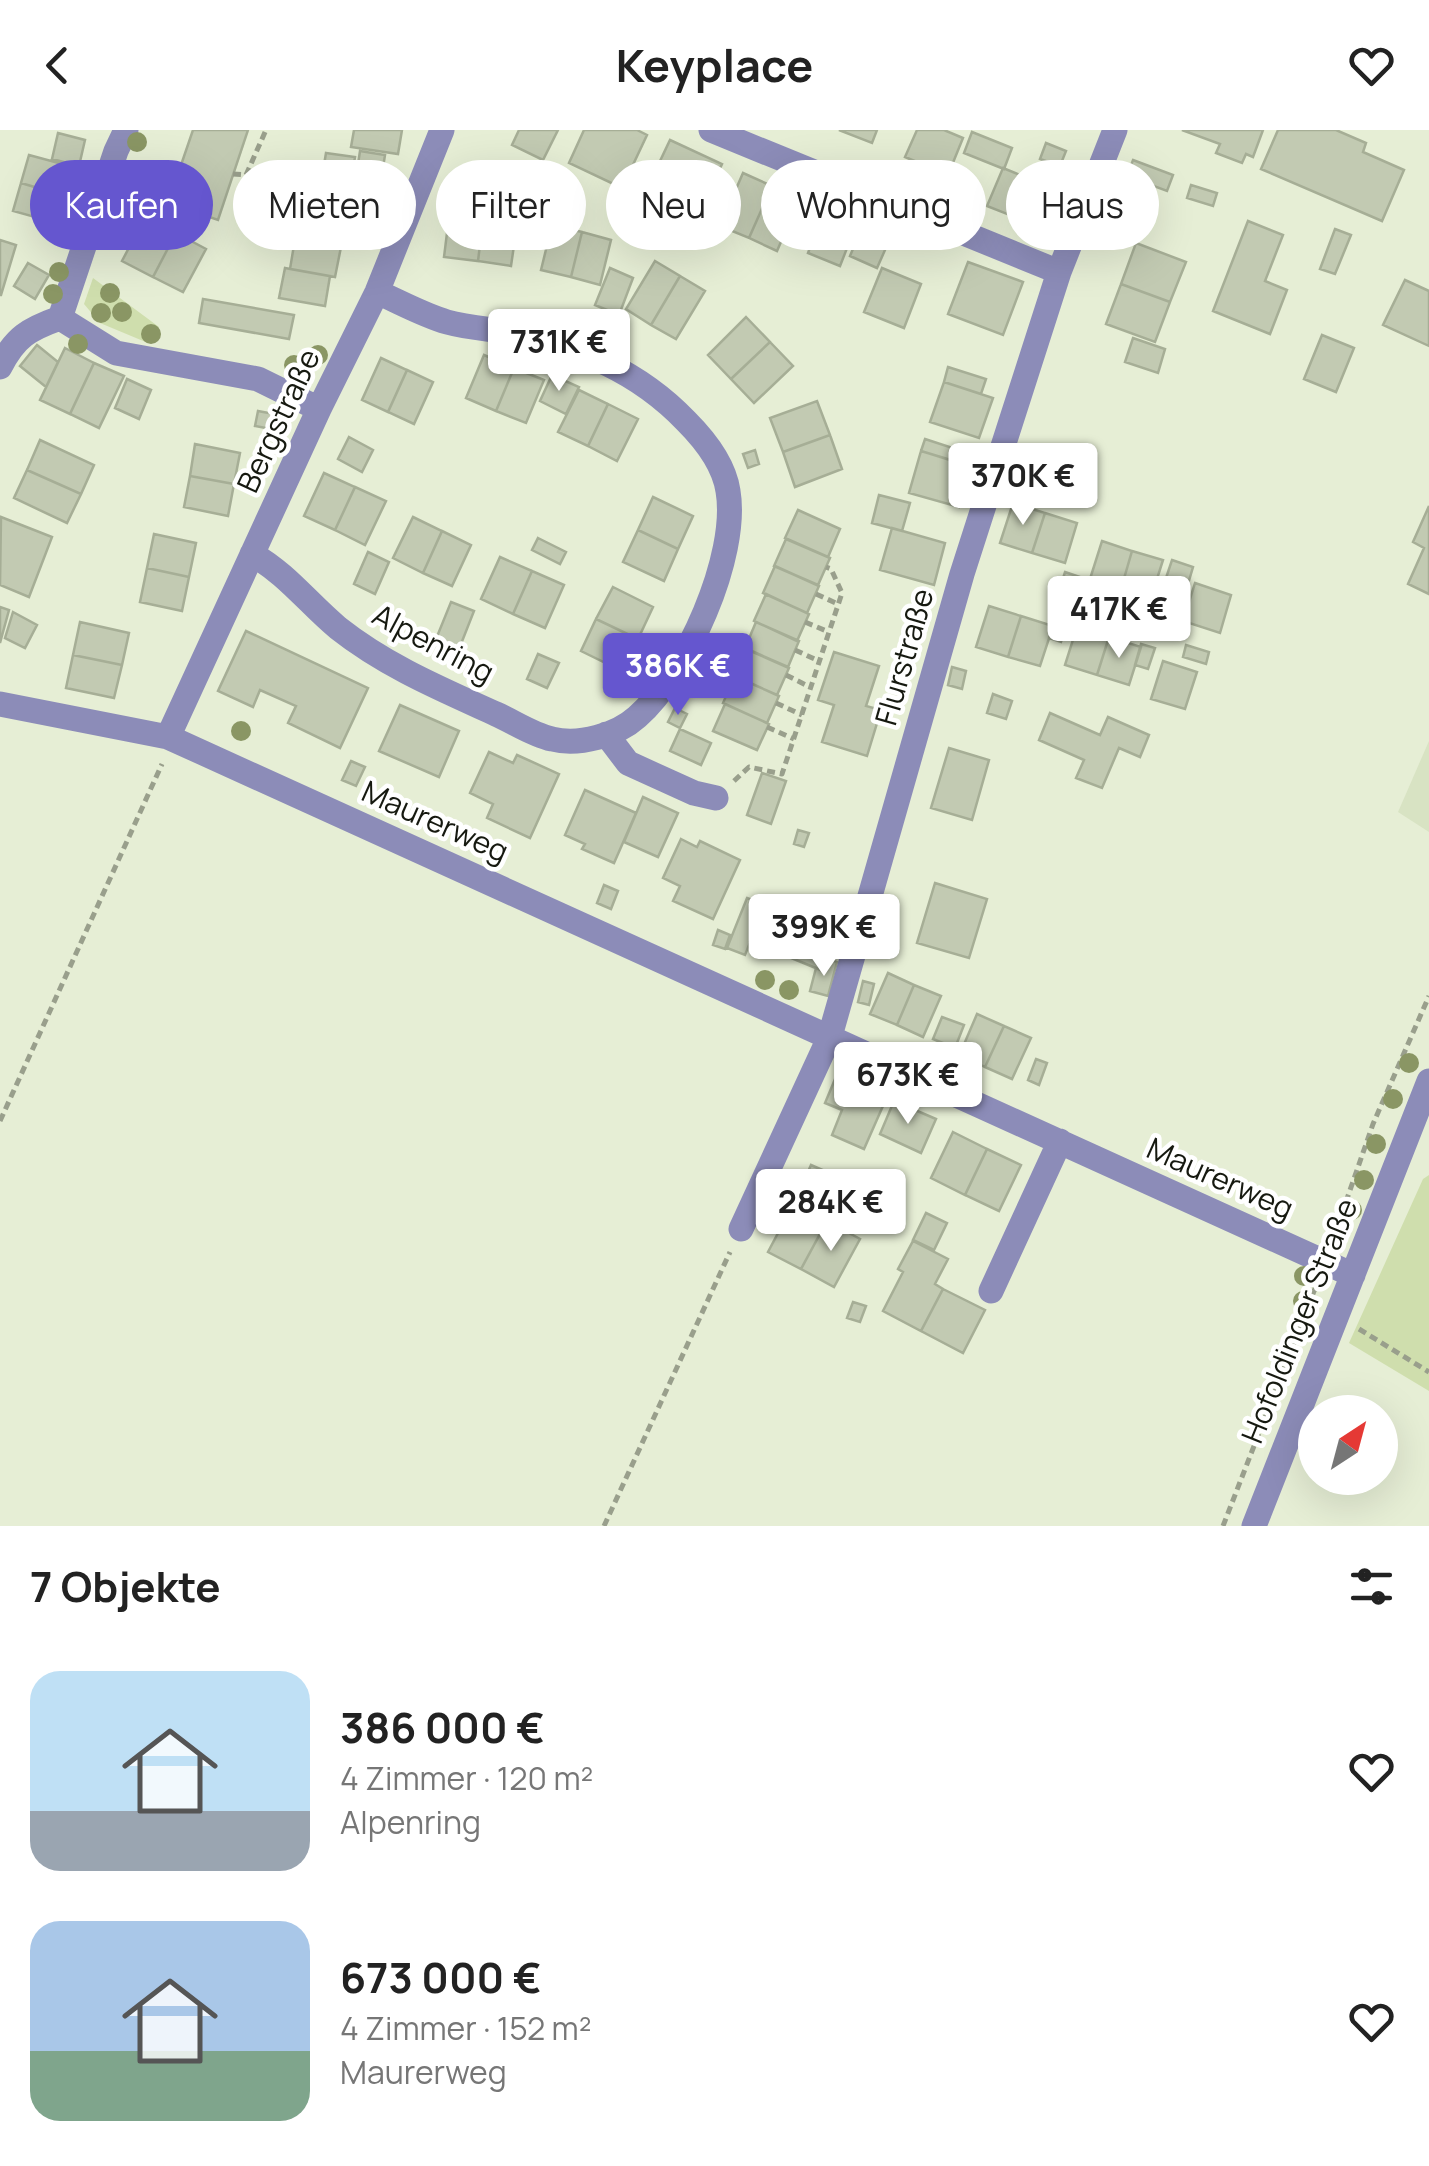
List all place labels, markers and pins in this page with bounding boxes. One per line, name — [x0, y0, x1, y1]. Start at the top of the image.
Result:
pin: 731K € — [478, 309, 640, 394]
pin: 370K € — [942, 443, 1104, 528]
pin: 417K € — [1038, 576, 1200, 661]
pin: 386K € — [597, 633, 759, 718]
pin: 399K € — [743, 894, 905, 979]
pin: 673K € — [827, 1042, 989, 1127]
pin: 284K € — [750, 1169, 912, 1254]

